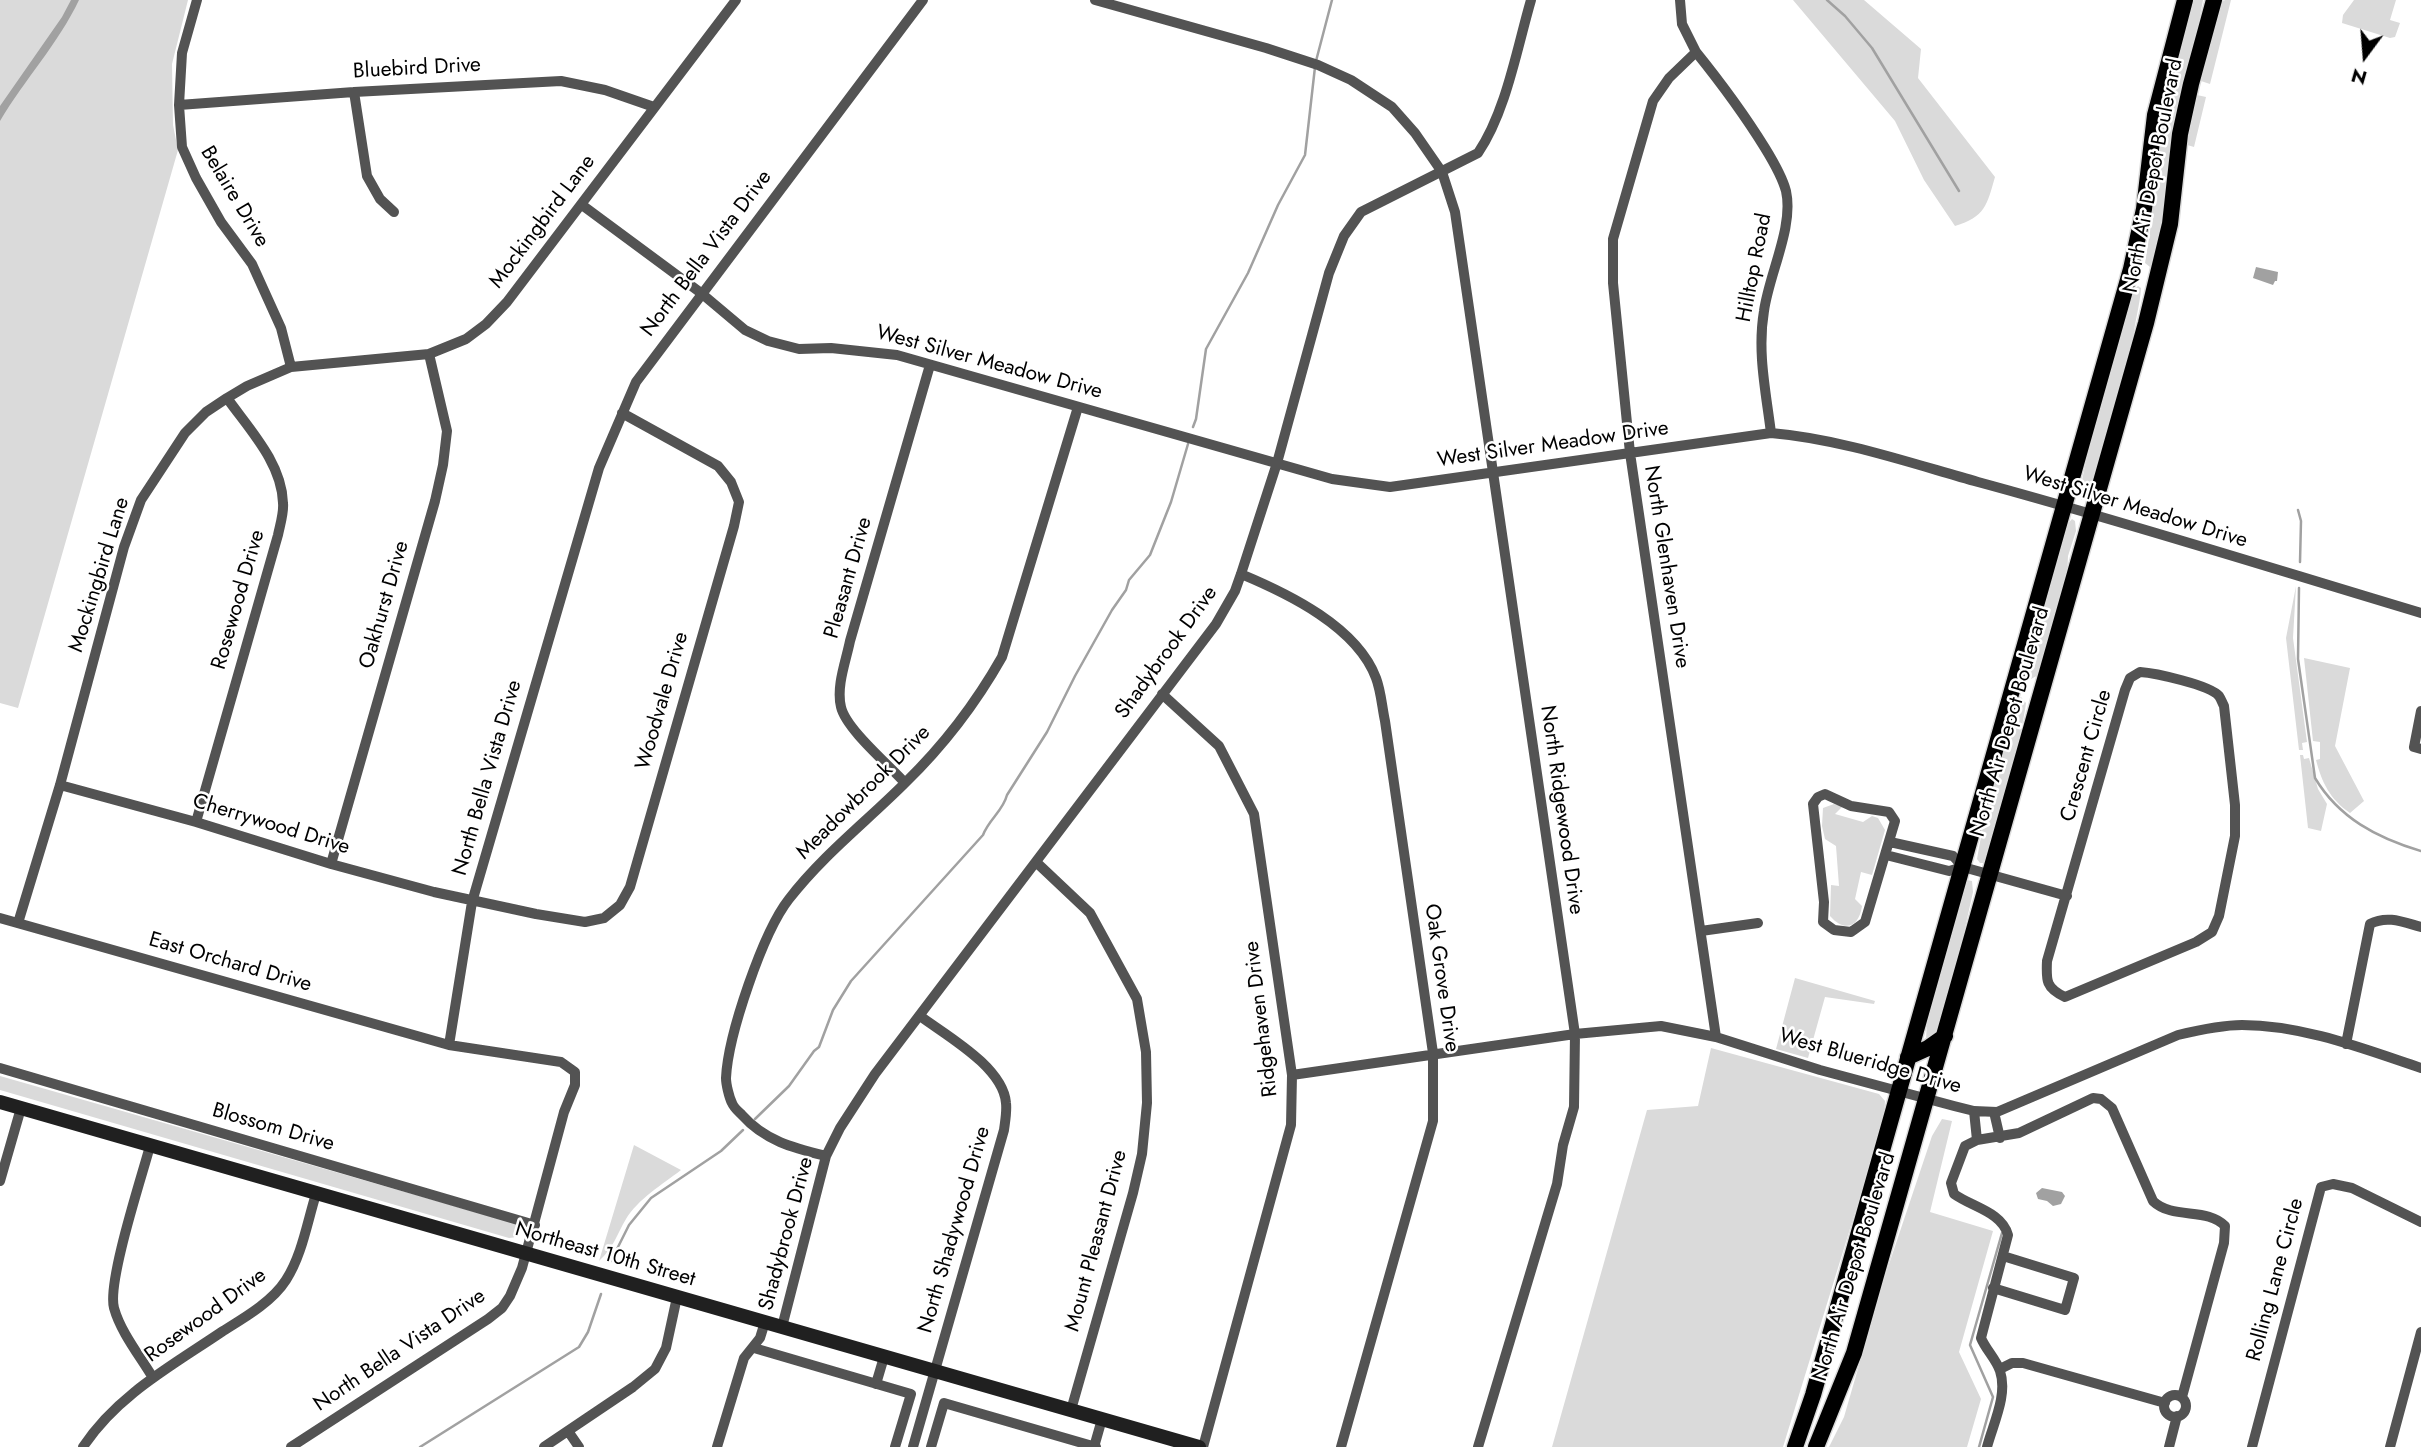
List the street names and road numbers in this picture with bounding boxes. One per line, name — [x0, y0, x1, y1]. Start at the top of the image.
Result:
street label: Bluebird Drive — [352, 53, 482, 85]
street label: North Air Depot Boulevard — [2119, 57, 2189, 295]
street label: Belaire Drive — [194, 142, 274, 252]
street label: Mockingbird Lane — [485, 150, 601, 294]
street label: North Bella Vista Drive — [636, 166, 778, 342]
street label: Hilltop Road — [1732, 212, 1778, 324]
street label: West Silver Meadow Drive — [873, 321, 1105, 405]
street label: West Silver Meadow Drive — [1436, 416, 1670, 474]
street label: West Silver Meadow Drive — [2020, 462, 2250, 554]
street label: North Glenhaven Drive — [1638, 464, 1694, 670]
street label: Mockingbird Lane — [64, 495, 136, 655]
street label: Pleasant Drive — [820, 515, 878, 641]
street label: Rosewood Drive — [207, 527, 271, 673]
street label: Oakhurst Drive — [355, 538, 415, 672]
street label: Shadybrook Drive — [1110, 582, 1224, 724]
street label: North Air Depot Boulevard — [1966, 604, 2056, 840]
street label: Woodvale Drive — [631, 629, 695, 773]
street label: North Bella Vista Drive — [448, 678, 528, 878]
street label: Crescent Circle — [2056, 687, 2118, 825]
street label: North Ridgewood Drive — [1534, 704, 1588, 916]
street label: Meadowbrook Drive — [792, 721, 936, 865]
street label: Cherrywood Drive — [189, 789, 353, 861]
street label: Oak Grove Drive — [1418, 902, 1464, 1054]
street label: East Orchard Drive — [146, 928, 314, 998]
street label: Ridgehaven Drive — [1240, 940, 1284, 1098]
street label: West Blueridge Drive — [1776, 1024, 1964, 1100]
street label: Blossom Drive — [209, 1099, 337, 1157]
street label: North Shadywood Drive — [913, 1124, 997, 1336]
street label: Mount Pleasant Drive — [1061, 1148, 1133, 1334]
street label: North Air Depot Boulevard — [1808, 1149, 1902, 1385]
street label: Shadybrook Drive — [754, 1154, 820, 1314]
street label: Rolling Lane Circle — [2242, 1196, 2310, 1364]
street label: Northeast 10th Street — [512, 1217, 698, 1293]
street label: Rosewood Drive — [140, 1263, 272, 1369]
street label: North Bella Vista Drive — [309, 1284, 491, 1418]

